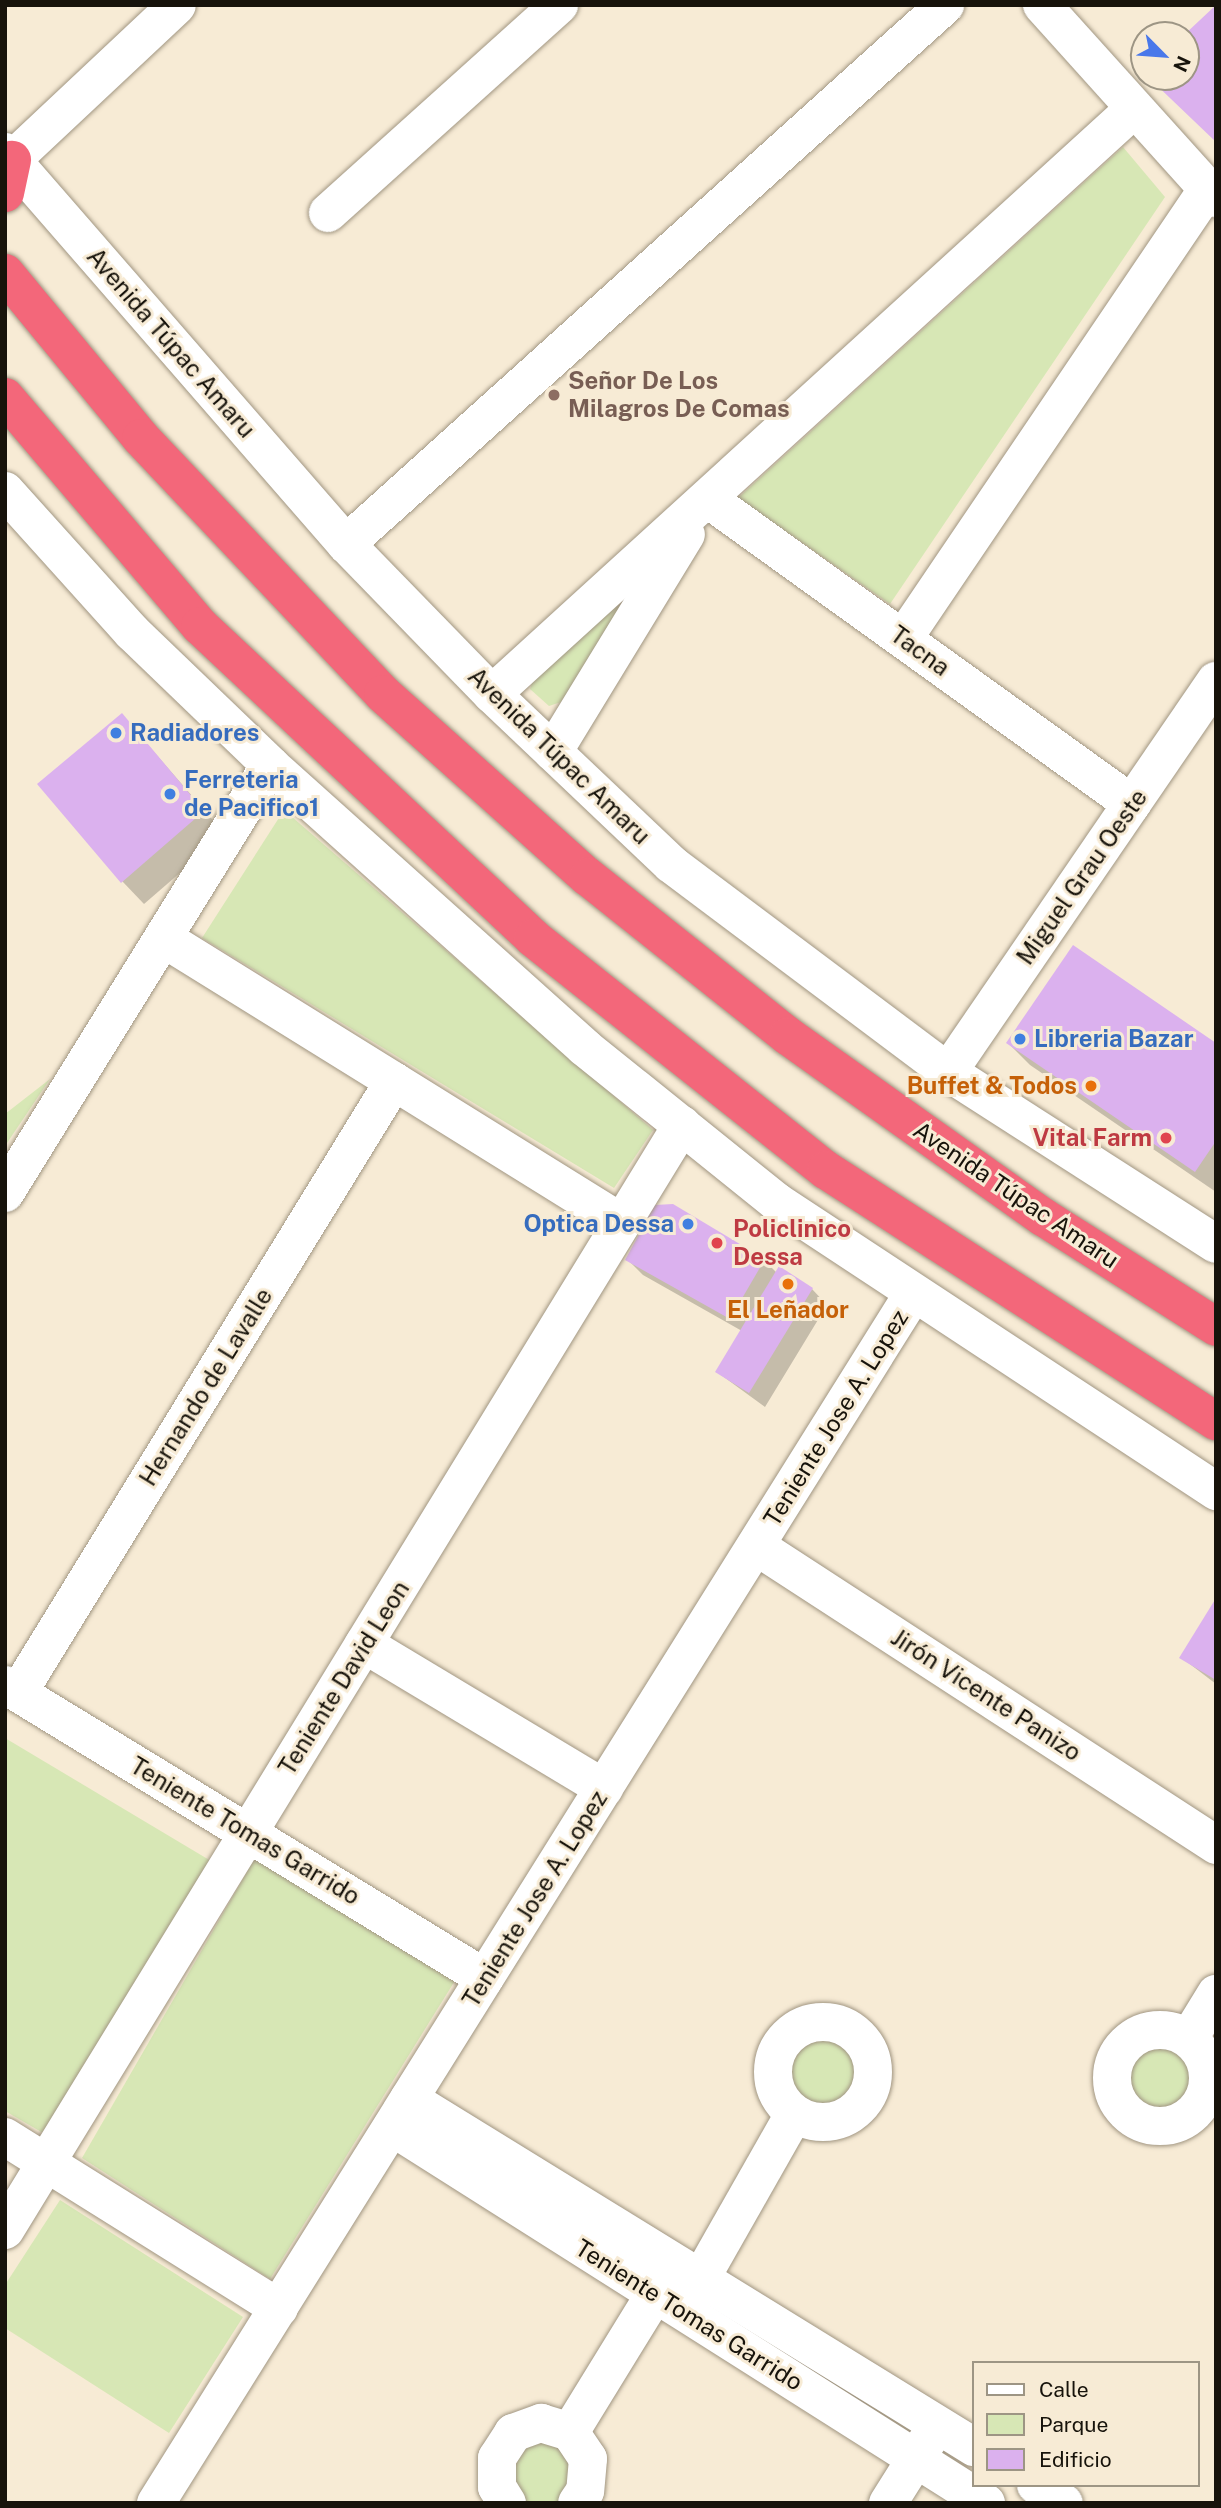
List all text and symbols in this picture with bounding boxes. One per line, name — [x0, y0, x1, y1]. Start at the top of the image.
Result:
north arrow — [1130, 21, 1200, 91]
text: N — [1169, 53, 1195, 75]
street label: Avenida Túpac Amaru — [81, 242, 261, 444]
place label: Señor De Los Milagros De Comas — [568, 367, 790, 423]
marker: Señor De Los Milagros De Comas — [546, 387, 562, 403]
street label: Tacna — [885, 620, 955, 682]
street label: Avenida Túpac Amaru — [462, 662, 656, 850]
place label: Radiadores — [130, 719, 259, 747]
marker: Radiadores — [108, 725, 124, 741]
place label: Ferreteria de Pacifico1 — [184, 766, 319, 822]
street label: Miguel Grau Oeste — [1011, 784, 1153, 970]
marker: Ferreteria de Pacifico1 — [162, 786, 178, 802]
place label: Libreria Bazar — [1034, 1025, 1194, 1053]
marker: Libreria Bazar — [1012, 1031, 1028, 1047]
place label: Buffet & Todos — [907, 1072, 1077, 1100]
marker: Buffet & Todos — [1083, 1078, 1099, 1094]
street label: Avenida Túpac Amaru — [908, 1115, 1124, 1275]
place label: Vital Farm — [1032, 1124, 1152, 1152]
marker: Vital Farm — [1158, 1130, 1174, 1146]
place label: Optica Dessa — [523, 1210, 674, 1238]
place label: Policlinico Dessa — [733, 1215, 851, 1271]
marker: Optica Dessa — [680, 1216, 696, 1232]
marker: Policlinico Dessa — [707, 1233, 727, 1253]
marker: El Leñador — [780, 1276, 796, 1292]
street label: Hernando de Lavalle — [133, 1283, 279, 1491]
place label: El Leñador — [727, 1296, 849, 1324]
street label: Teniente Jose A. Lopez — [758, 1304, 914, 1532]
street label: Teniente David Leon — [273, 1576, 415, 1780]
street label: Jirón Vicente Panizo — [885, 1623, 1087, 1767]
street label: Teniente Tomas Garrido — [125, 1751, 365, 1911]
street label: Teniente Jose A. Lopez — [457, 1785, 613, 2013]
street label: Teniente Tomas Garrido — [570, 2233, 808, 2397]
legend — [972, 2361, 1200, 2487]
text: Calle — [1039, 2377, 1089, 2402]
text: Parque — [1039, 2412, 1108, 2437]
text: Edificio — [1039, 2447, 1112, 2472]

